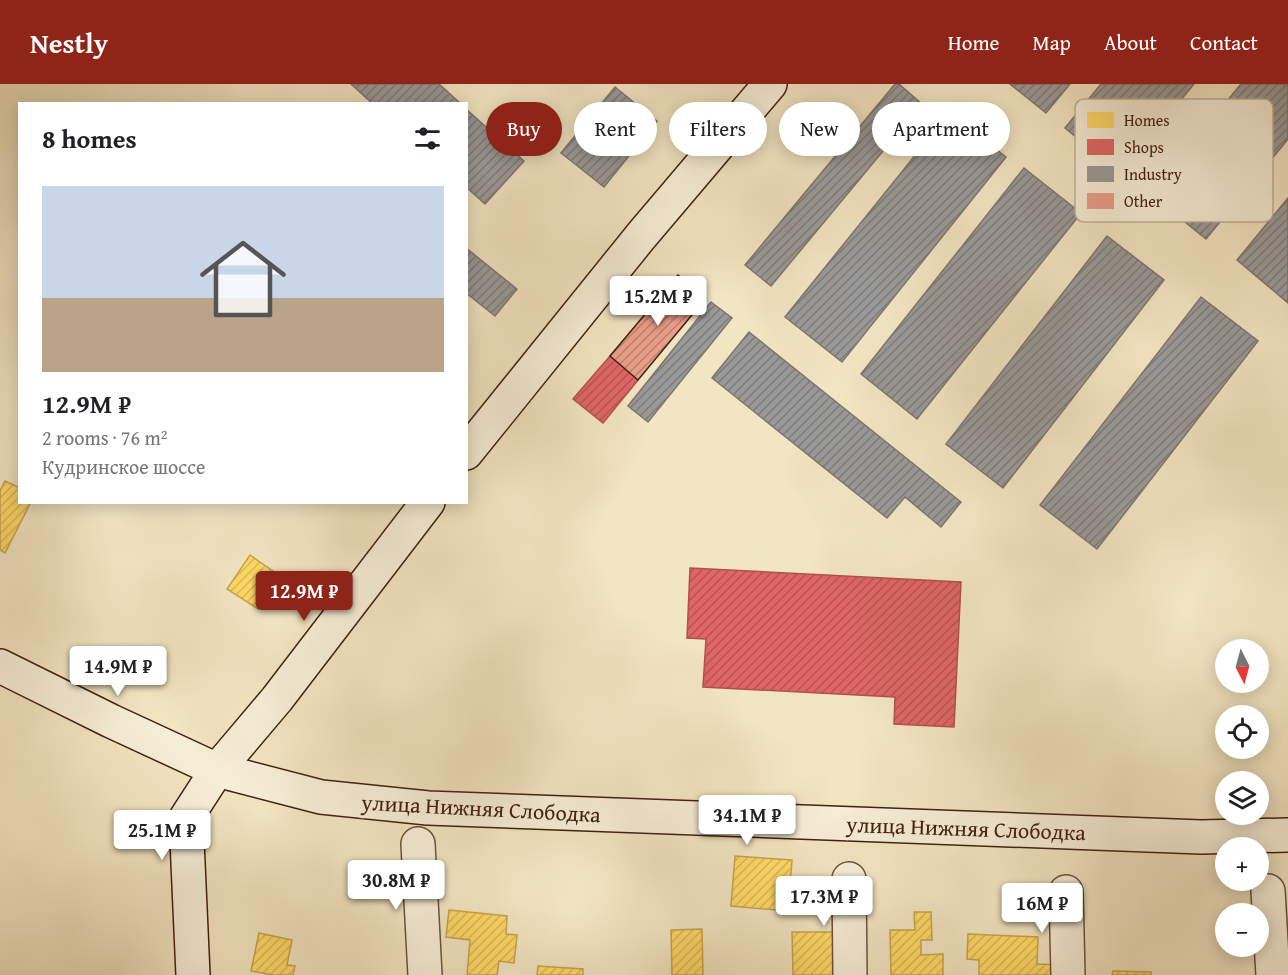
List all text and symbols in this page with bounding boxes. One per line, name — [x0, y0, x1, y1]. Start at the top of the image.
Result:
text: Nestly — [30, 22, 108, 63]
text: Home — [948, 27, 999, 58]
text: Map — [1032, 27, 1071, 58]
text: About — [1104, 27, 1157, 58]
text: Contact — [1190, 27, 1258, 58]
legend — [1075, 99, 1273, 222]
chip: Buy — [486, 102, 562, 156]
chip: Rent — [574, 102, 657, 156]
chip: Filters — [669, 102, 767, 156]
chip: New — [779, 102, 860, 156]
chip: Apartment — [872, 102, 1010, 156]
text: Homes — [1124, 108, 1170, 132]
text: 8 homes — [42, 119, 137, 158]
icon: filters — [411, 122, 444, 155]
text: Shops — [1124, 135, 1164, 159]
text: Industry — [1124, 162, 1182, 186]
text: Other — [1124, 189, 1163, 213]
icon: home — [189, 225, 297, 333]
pin: 15.2M ₽ — [603, 276, 713, 327]
text: 15.2M ₽ — [624, 281, 692, 310]
text: 12.9M ₽ — [42, 384, 131, 423]
text: 2 rooms · 76 m² — [42, 423, 168, 452]
text: Кудринское шоссе — [42, 452, 205, 481]
pin: 12.9M ₽ — [249, 571, 359, 622]
text: 12.9M ₽ — [270, 576, 338, 605]
north arrow — [1215, 639, 1269, 693]
map controls — [1215, 639, 1269, 957]
pin: 14.9M ₽ — [63, 646, 173, 697]
text: 14.9M ₽ — [84, 651, 152, 680]
button: locate — [1215, 705, 1269, 759]
button: layers — [1215, 771, 1269, 825]
street label: улица Нижняя Слободка — [360, 786, 602, 830]
pin: 34.1M ₽ — [692, 795, 802, 846]
text: 34.1M ₽ — [713, 800, 781, 829]
street label: улица Нижняя Слободка — [845, 808, 1087, 848]
pin: 25.1M ₽ — [107, 810, 217, 861]
text: 25.1M ₽ — [128, 815, 196, 844]
button: + — [1215, 837, 1269, 891]
pin: 30.8M ₽ — [341, 860, 451, 911]
text: 30.8M ₽ — [362, 865, 430, 894]
pin: 17.3M ₽ — [769, 876, 879, 927]
text: 17.3M ₽ — [790, 881, 858, 910]
pin: 16M ₽ — [1000, 883, 1084, 934]
text: 16M ₽ — [1016, 888, 1068, 917]
button: − — [1215, 903, 1269, 957]

